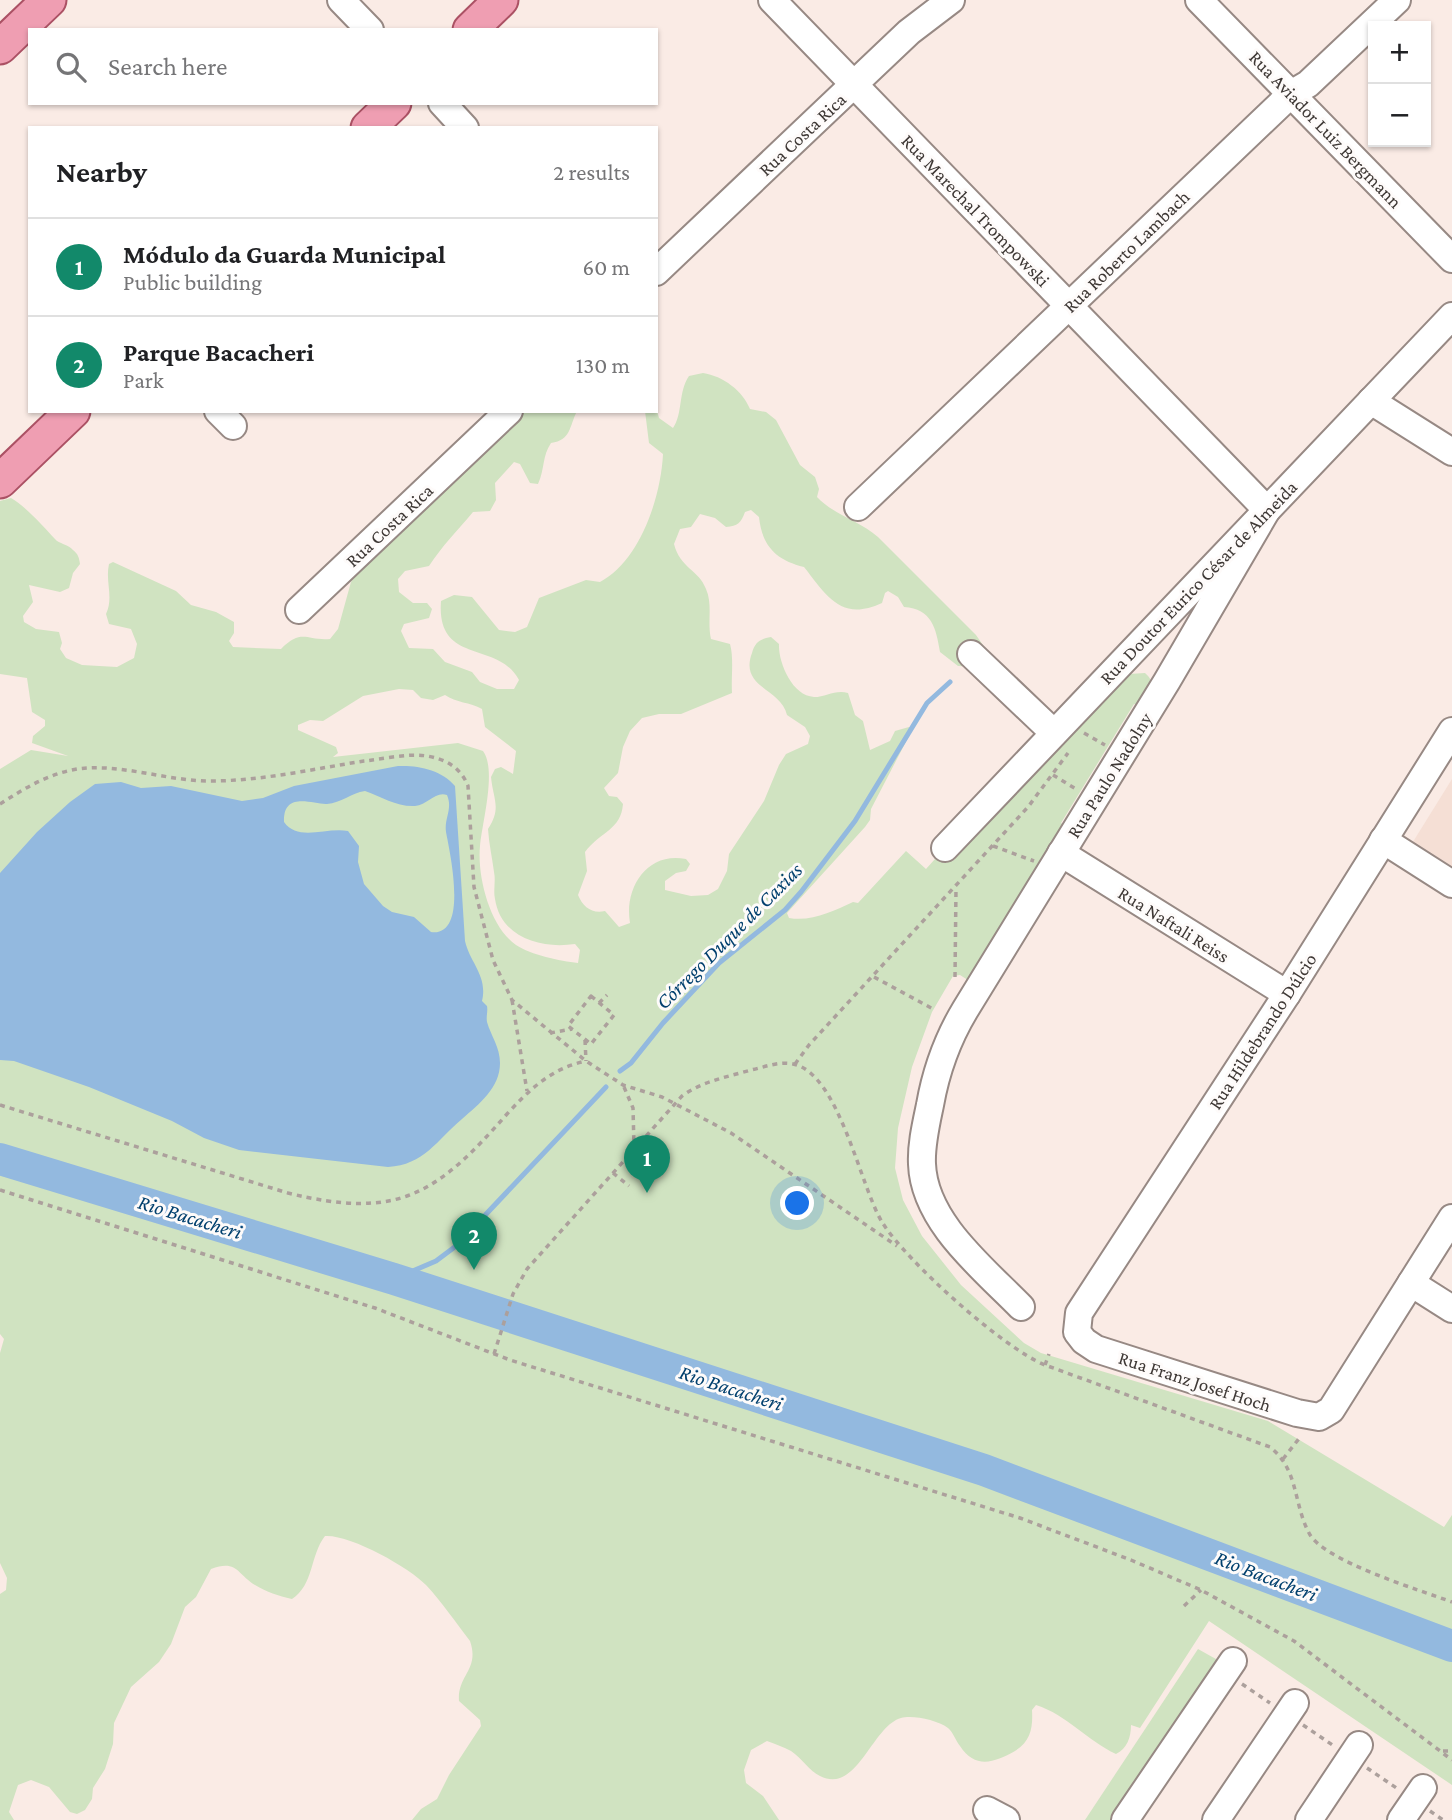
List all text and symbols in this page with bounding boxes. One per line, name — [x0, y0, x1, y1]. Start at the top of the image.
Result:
map controls — [1368, 21, 1431, 147]
button: + — [1368, 21, 1431, 84]
search box — [28, 28, 658, 105]
street label: Rua Aviador Luiz Bergmann — [1245, 46, 1406, 212]
icon: search — [52, 48, 90, 86]
text: Search here — [108, 52, 227, 81]
button: − — [1368, 84, 1431, 147]
street label: Rua Costa Rica — [754, 89, 850, 180]
street label: Rua Marechal Trompowski — [897, 130, 1054, 291]
text: Nearby — [56, 155, 147, 188]
text: 2 results — [553, 159, 630, 185]
street label: Rua Roberto Lambach — [1059, 186, 1194, 317]
text: Módulo da Guarda Municipal — [123, 240, 446, 269]
text: 1 — [75, 254, 83, 280]
text: 60 m — [583, 254, 630, 280]
text: Public building — [123, 269, 262, 295]
text: Parque Bacacheri — [123, 338, 314, 367]
text: 2 — [73, 352, 85, 378]
text: 130 m — [576, 352, 630, 378]
text: Park — [123, 367, 164, 393]
street label: Rua Doutor Eurico César de Almeida — [1095, 476, 1301, 688]
street label: Rua Costa Rica — [341, 480, 437, 571]
street label: Rua Paulo Nadolny — [1063, 709, 1156, 842]
water label: Córrego Duque de Caxias — [651, 857, 808, 1014]
street label: Rua Naftali Reiss — [1114, 882, 1233, 967]
street label: Rua Hildebrando Dúlcio — [1204, 949, 1321, 1113]
pin: 1 — [624, 1135, 670, 1193]
your location — [780, 1186, 814, 1220]
water label: Rio Bacacheri — [135, 1190, 245, 1244]
pin: 2 — [451, 1212, 497, 1270]
street label: Rua Franz Josef Hoch — [1116, 1347, 1274, 1416]
water label: Rio Bacacheri — [676, 1360, 786, 1416]
water label: Rio Bacacheri — [1212, 1546, 1321, 1607]

